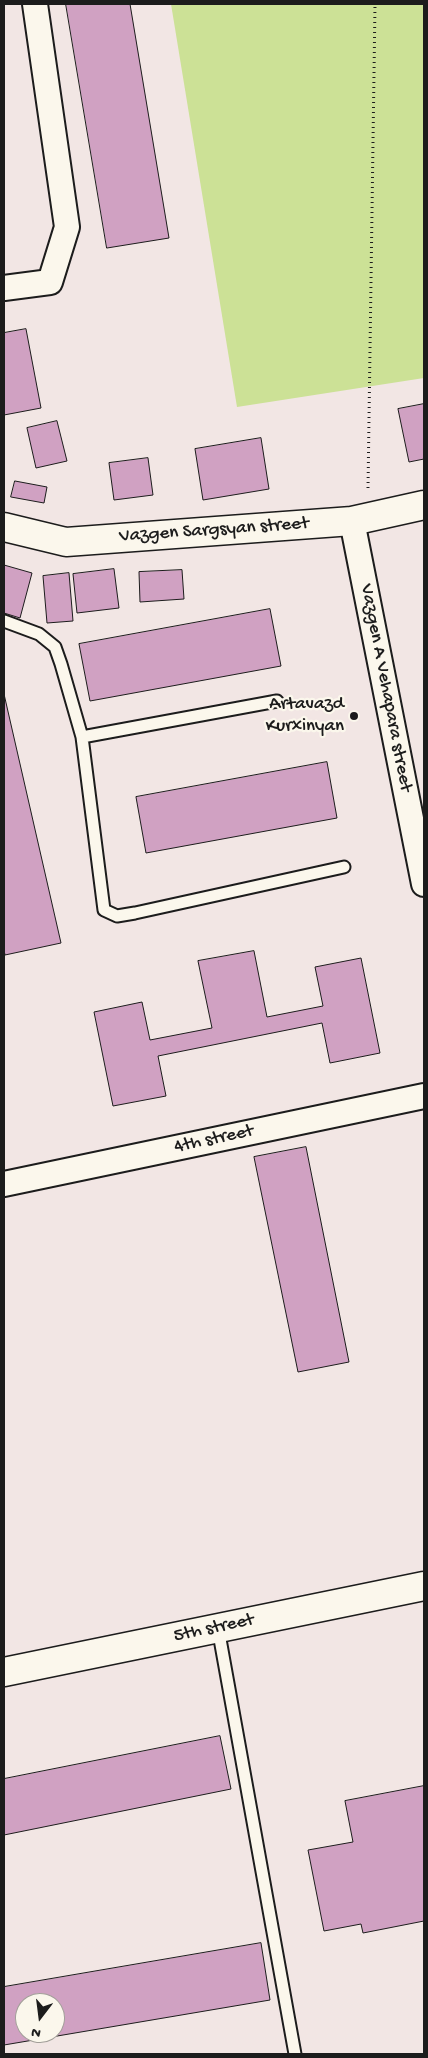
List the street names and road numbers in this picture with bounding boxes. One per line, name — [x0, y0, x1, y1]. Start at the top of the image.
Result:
street label: Vazgen Sargsyan street — [119, 513, 309, 549]
street label: Vazgen A Vehapara street — [354, 582, 416, 794]
street label: 4th street — [172, 1121, 256, 1159]
street label: 5th street — [172, 1609, 256, 1649]

